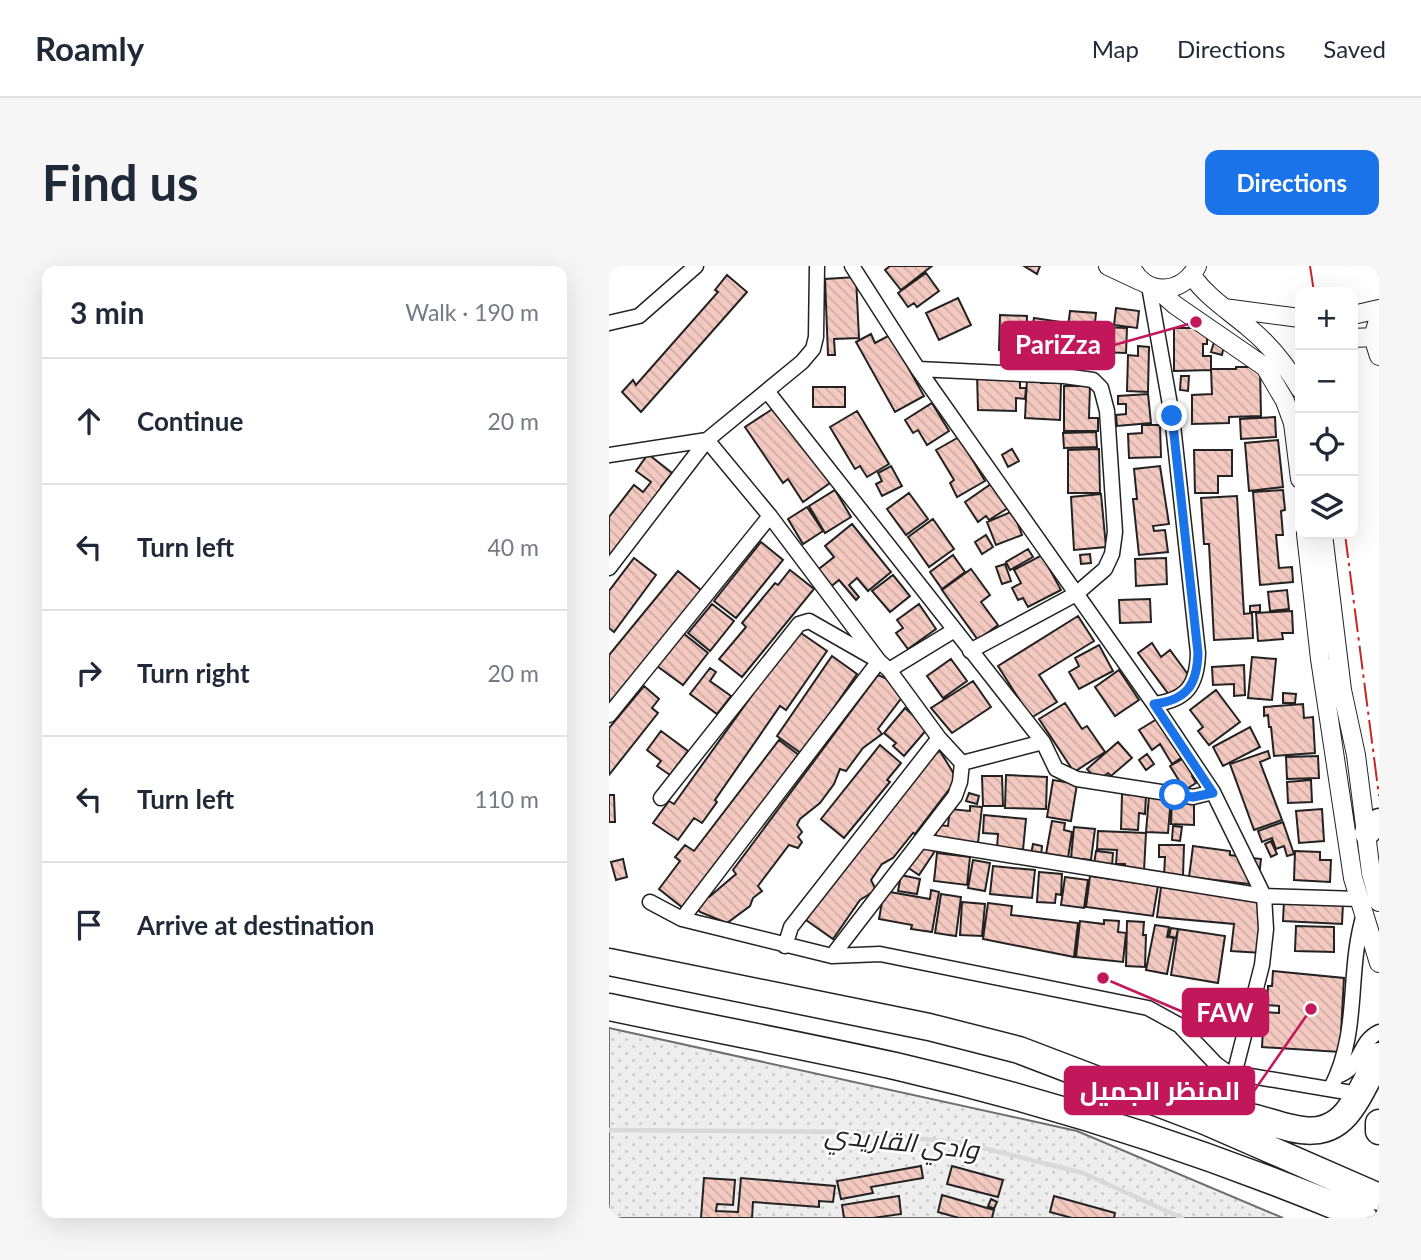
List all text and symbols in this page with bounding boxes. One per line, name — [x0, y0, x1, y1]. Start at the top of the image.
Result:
text: Roamly — [35, 28, 144, 68]
text: Map — [1092, 34, 1139, 63]
text: Directions — [1177, 34, 1285, 63]
text: Saved — [1323, 34, 1386, 63]
button: Directions — [1205, 150, 1379, 215]
text: Find us — [42, 153, 199, 211]
map controls — [1295, 287, 1358, 539]
button: + — [1295, 287, 1358, 350]
text: 3 min — [70, 294, 144, 330]
text: Walk · 190 m — [405, 298, 539, 326]
callout: PariZza — [1001, 322, 1114, 369]
text: PariZza — [1015, 328, 1101, 360]
button: − — [1295, 350, 1358, 413]
route end — [1156, 400, 1187, 431]
icon: ahead — [70, 402, 108, 440]
text: Continue — [137, 405, 243, 437]
text: 20 m — [488, 407, 539, 435]
button: locate — [1295, 413, 1358, 476]
button: layers — [1295, 476, 1358, 539]
icon: left — [70, 528, 108, 566]
text: Turn left — [137, 531, 234, 563]
text: 40 m — [488, 533, 539, 561]
icon: right — [70, 654, 108, 692]
text: Turn right — [137, 657, 250, 689]
text: 20 m — [488, 659, 539, 687]
route start — [1159, 779, 1190, 810]
icon: left — [70, 780, 108, 818]
text: Turn left — [137, 783, 234, 815]
text: 110 m — [474, 785, 539, 813]
icon: arrive — [70, 906, 108, 944]
text: Arrive at destination — [137, 909, 374, 941]
callout: FAW — [1183, 989, 1268, 1036]
text: FAW — [1196, 996, 1254, 1028]
callout: المنظر الجميل — [1065, 1067, 1254, 1114]
text: المنظر الجميل — [1080, 1074, 1240, 1107]
water label: وادي القاريدي — [823, 1117, 982, 1171]

